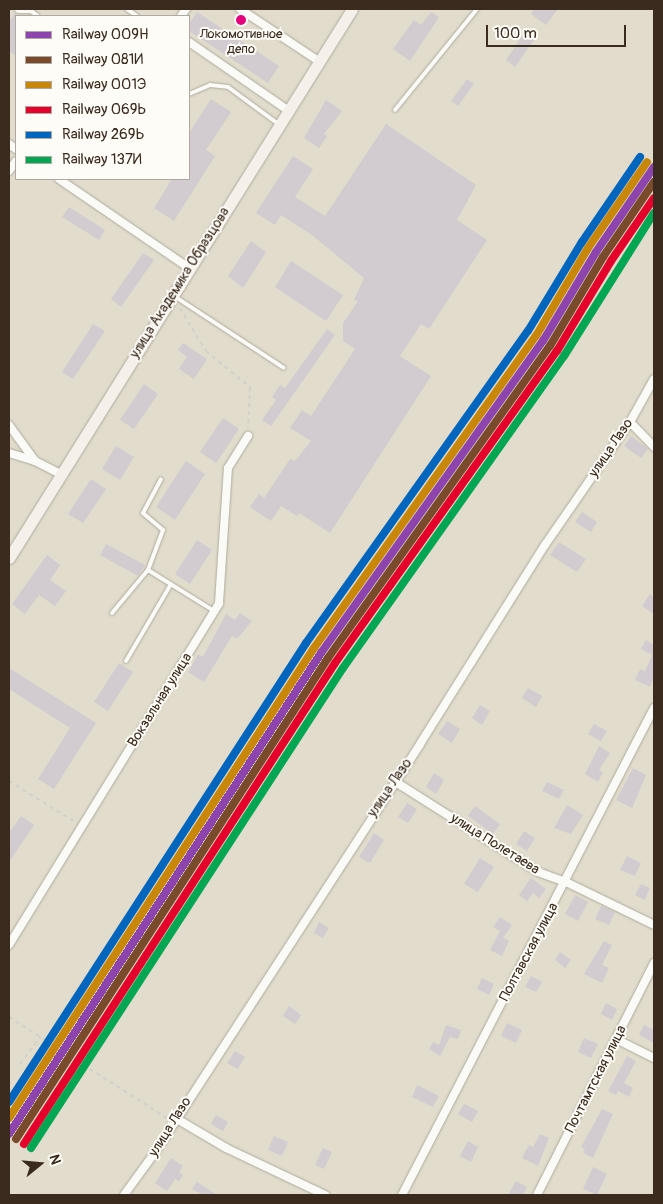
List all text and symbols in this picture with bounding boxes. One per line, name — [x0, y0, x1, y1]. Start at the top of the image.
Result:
legend — [15, 15, 190, 180]
marker: Локомотивное депо — [236, 15, 246, 25]
scale bar — [488, 15, 628, 47]
text: 100 m — [494, 24, 537, 43]
text: Railway 009Н — [62, 25, 148, 44]
place label: Локомотивное депо — [200, 27, 282, 58]
text: Railway 081И — [62, 50, 143, 69]
text: Railway 001Э — [62, 75, 146, 94]
text: Railway 069Ь — [62, 100, 146, 119]
text: Railway 269Ь — [62, 125, 145, 144]
text: Railway 137И — [62, 150, 142, 169]
street label: улица Академика Образцова — [127, 204, 233, 362]
street label: улица Лазо — [585, 415, 637, 481]
street label: Вокзальная улица — [124, 650, 196, 750]
street label: улица Лазо — [364, 755, 416, 821]
street label: улица Полетаева — [447, 810, 543, 878]
street label: Полтавская улица — [496, 900, 562, 1004]
street label: Почтамтская улица — [562, 1023, 630, 1135]
street label: улица Лазо — [145, 1094, 195, 1160]
north arrow — [15, 1139, 65, 1189]
text: N — [45, 1152, 64, 1166]

